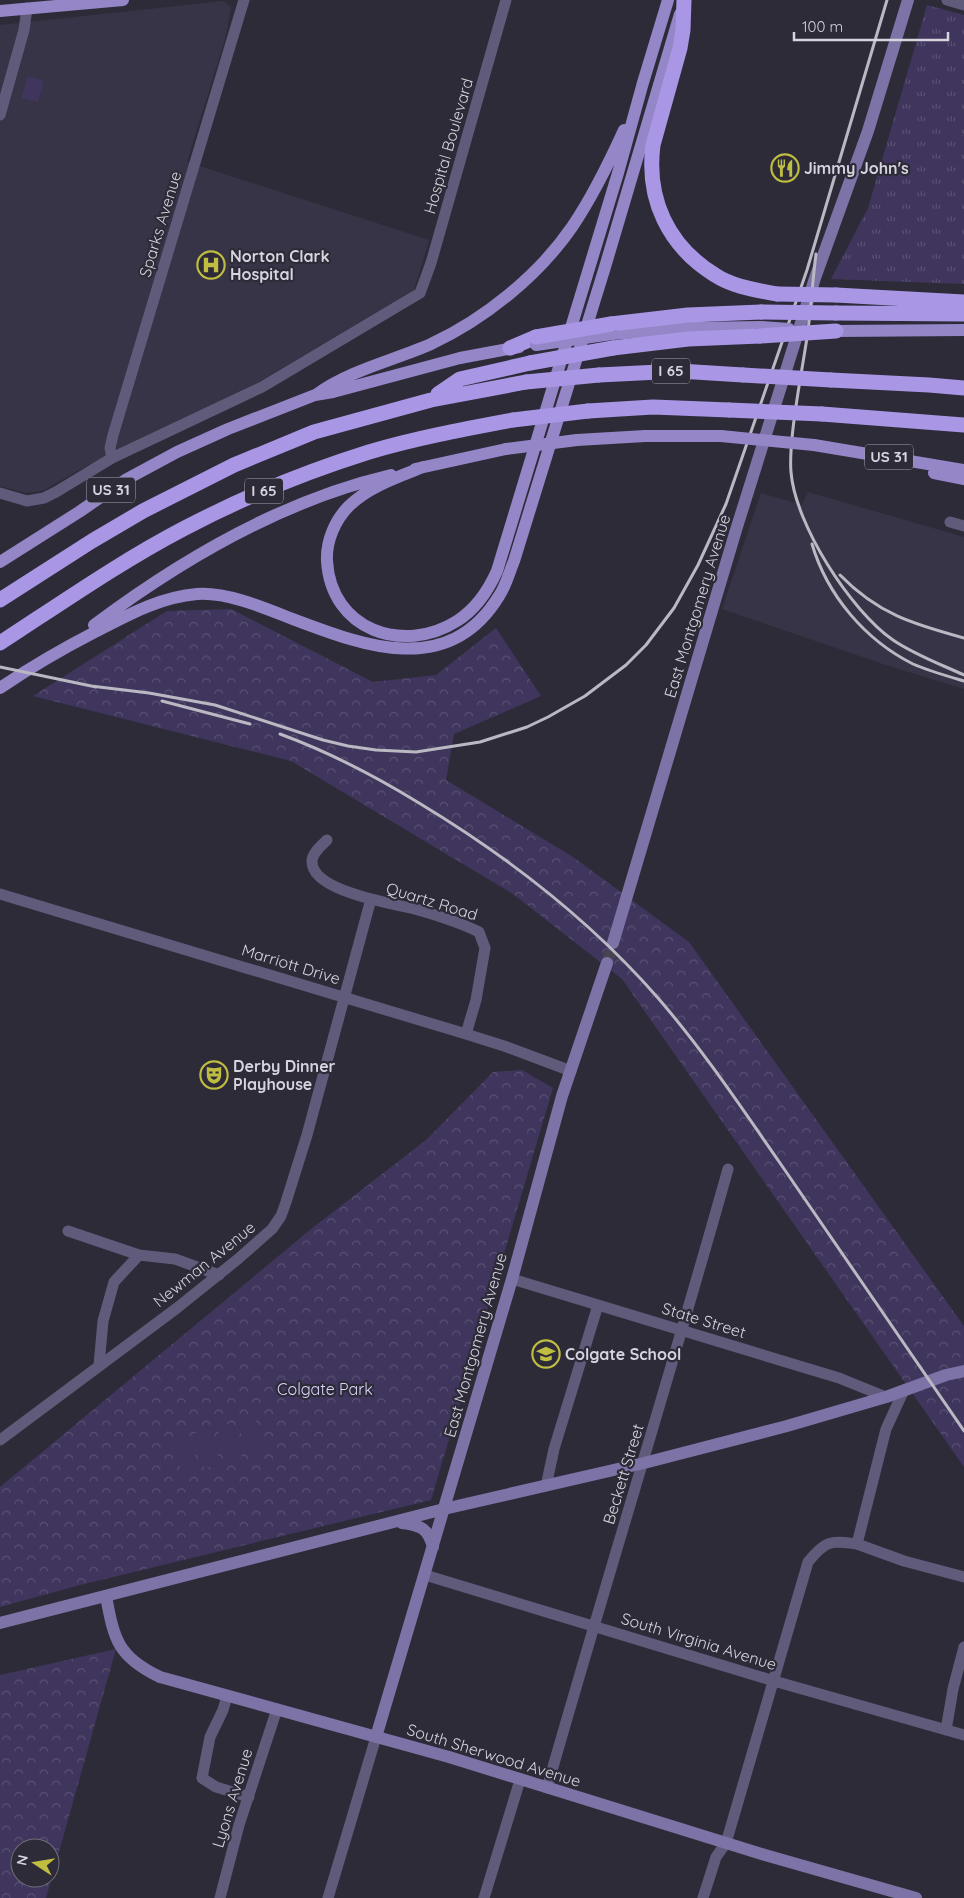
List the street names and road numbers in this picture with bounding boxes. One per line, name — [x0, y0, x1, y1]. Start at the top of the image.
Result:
street label: Hospital Boulevard — [419, 76, 477, 216]
street label: Sparks Avenue — [134, 169, 186, 279]
road number: I 65 — [652, 358, 690, 384]
road number: US 31 — [865, 444, 913, 470]
road number: US 31 — [87, 478, 135, 502]
road number: I 65 — [245, 478, 283, 504]
street label: East Montgomery Avenue — [660, 512, 734, 700]
street label: Quartz Road — [384, 878, 480, 924]
street label: Marriott Drive — [239, 940, 343, 988]
street label: Newman Avenue — [149, 1217, 259, 1311]
street label: East Montgomery Avenue — [439, 1251, 511, 1439]
street label: State Street — [660, 1298, 748, 1342]
street label: Beckett Street — [598, 1421, 648, 1527]
street label: South Virginia Avenue — [619, 1608, 779, 1674]
street label: South Sherwood Avenue — [405, 1719, 583, 1791]
street label: Lyons Avenue — [207, 1746, 257, 1850]

